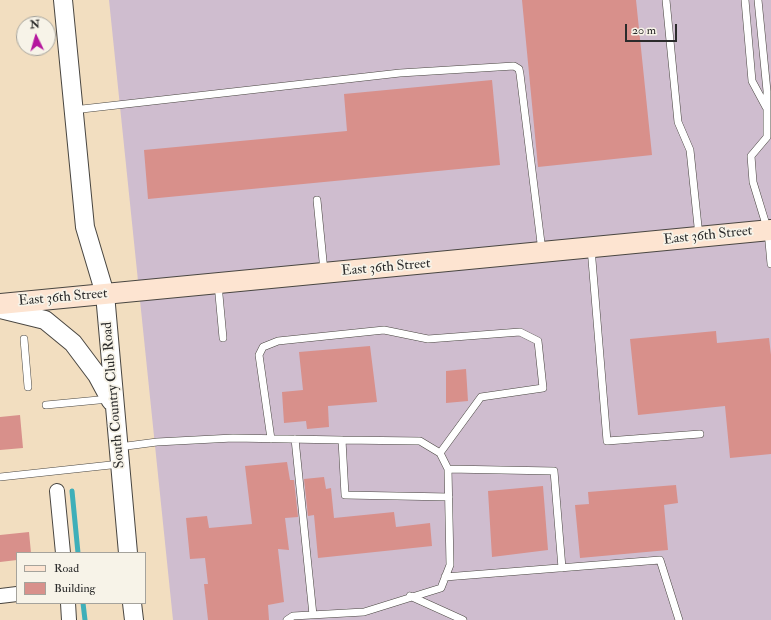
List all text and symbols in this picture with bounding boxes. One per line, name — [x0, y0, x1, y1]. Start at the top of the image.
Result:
north arrow — [16, 16, 56, 56]
scale bar — [627, 16, 679, 42]
text: N — [30, 18, 40, 31]
text: 20 m — [632, 23, 656, 38]
street label: East 36th Street — [663, 223, 753, 249]
street label: East 36th Street — [341, 256, 431, 280]
street label: East 36th Street — [18, 286, 108, 310]
street label: South Country Club Road — [99, 321, 129, 469]
legend — [16, 552, 146, 604]
text: Road — [54, 561, 79, 576]
text: Building — [54, 581, 95, 596]

